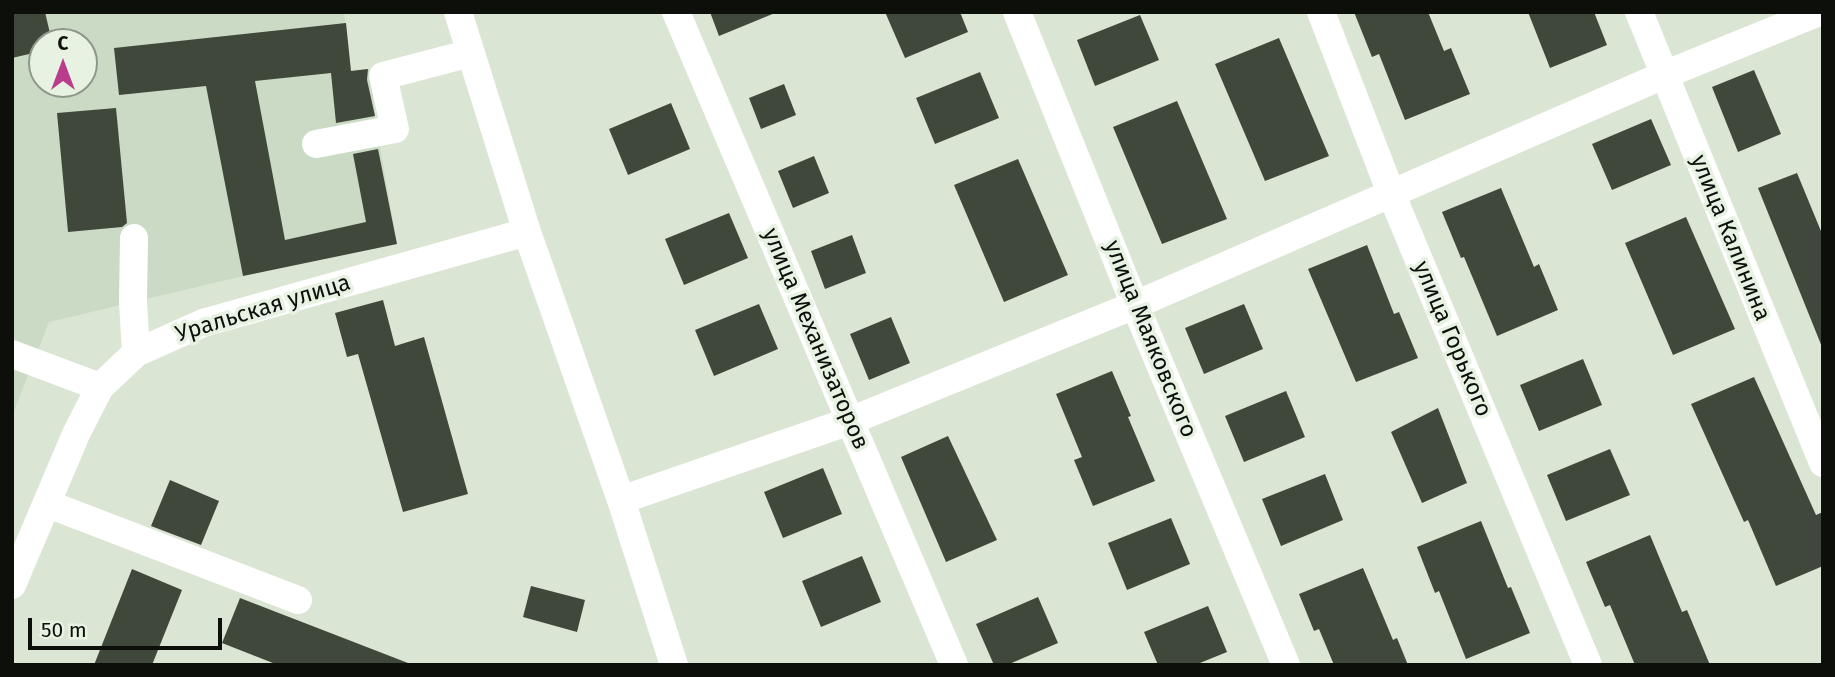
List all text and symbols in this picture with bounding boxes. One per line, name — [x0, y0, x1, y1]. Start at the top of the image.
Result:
north arrow — [28, 28, 98, 98]
text: С — [58, 32, 68, 55]
street label: улица Калинина — [1684, 151, 1776, 325]
street label: улица Механизаторов — [756, 224, 874, 454]
street label: улица Маяковского — [1098, 236, 1202, 442]
street label: улица Горького — [1407, 257, 1497, 421]
street label: Уральская улица — [172, 269, 354, 349]
scale bar — [32, 604, 226, 648]
text: 50 m — [41, 617, 87, 643]

